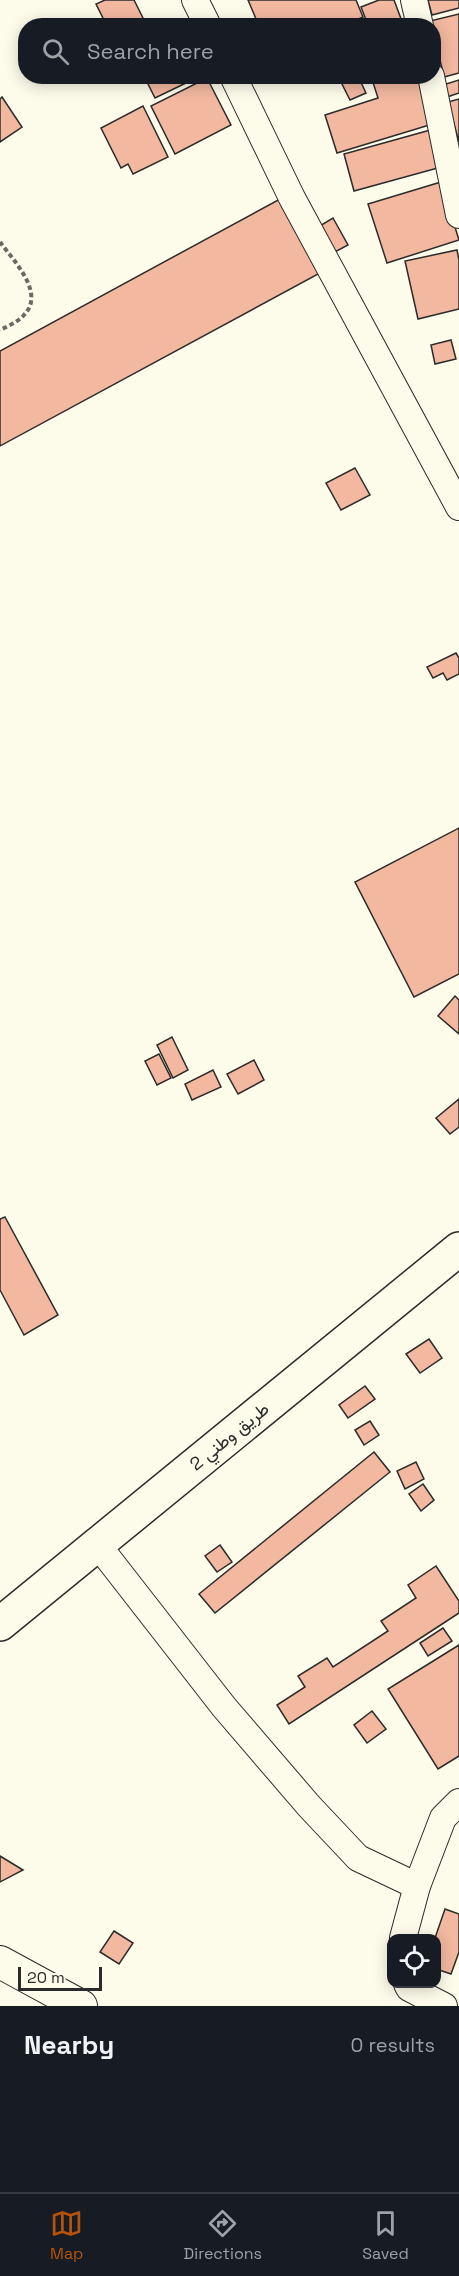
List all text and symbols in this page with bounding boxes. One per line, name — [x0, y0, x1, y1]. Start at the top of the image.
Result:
search box — [18, 18, 441, 84]
icon: search — [39, 35, 72, 68]
text: Search here — [87, 37, 214, 65]
street label: طريق وطني 2 — [185, 1397, 276, 1478]
map controls — [387, 1934, 441, 1988]
button: locate — [387, 1934, 441, 1988]
scale bar — [18, 1964, 102, 1992]
text: 20 m — [27, 1967, 65, 1988]
text: Nearby — [24, 2028, 114, 2062]
text: 0 results — [351, 2032, 435, 2058]
tab: Map — [50, 2207, 83, 2264]
tab: Directions — [184, 2207, 262, 2264]
tab: Saved — [362, 2207, 409, 2264]

